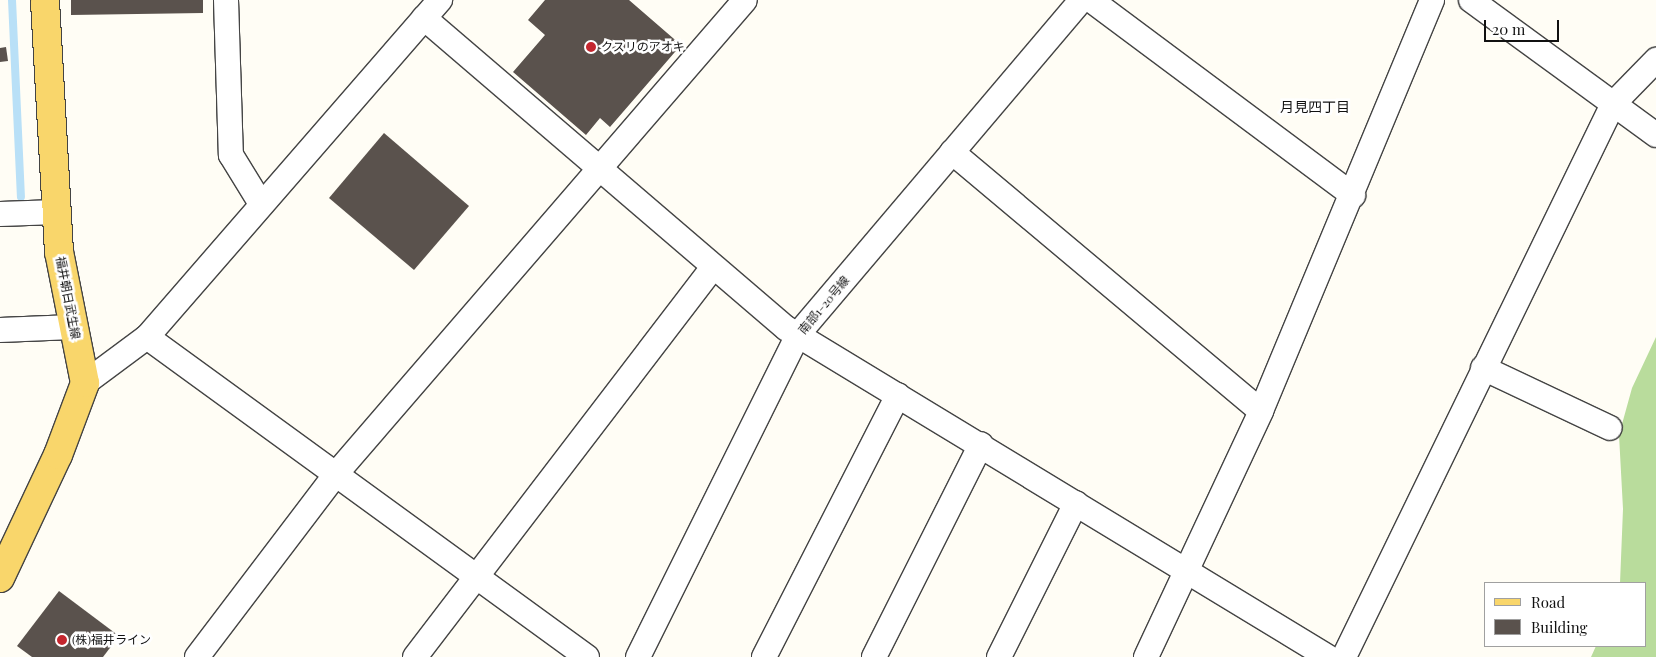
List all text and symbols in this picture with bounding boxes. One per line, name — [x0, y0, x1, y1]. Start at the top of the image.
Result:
scale bar — [1486, 10, 1561, 42]
text: 20 m — [1492, 19, 1525, 39]
place label: クスリのアオキ — [601, 40, 685, 54]
marker: クスリのアオキ — [585, 41, 597, 53]
district label: 月見四丁目 — [1280, 99, 1350, 115]
street label: 福井朝日武生線 — [53, 255, 83, 341]
street label: 南部1-20号線 — [796, 273, 852, 337]
legend — [1484, 582, 1646, 647]
text: Road — [1531, 592, 1565, 612]
text: Building — [1531, 617, 1587, 637]
place label: (株)福井ライン — [72, 633, 151, 647]
marker: (株)福井ライン — [56, 634, 68, 646]

